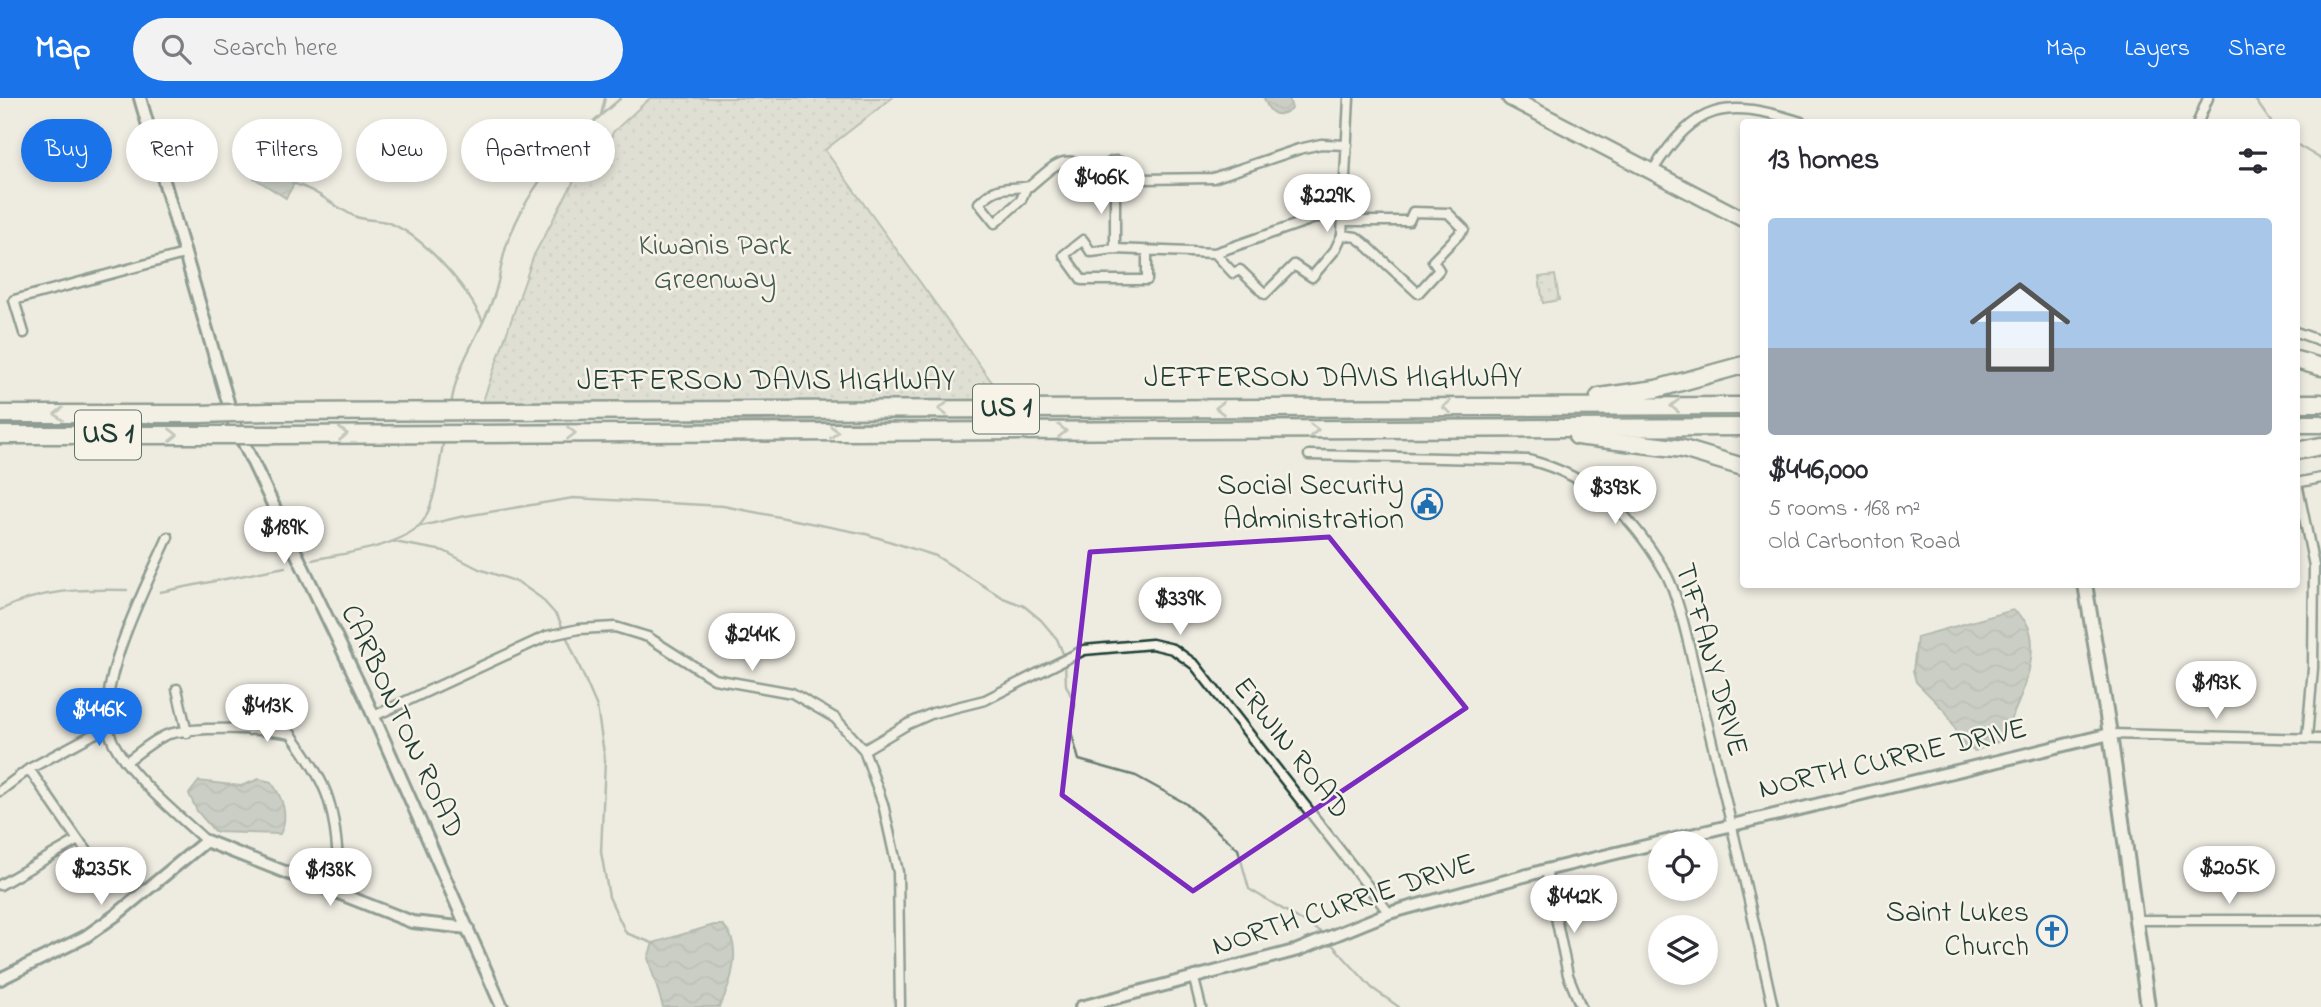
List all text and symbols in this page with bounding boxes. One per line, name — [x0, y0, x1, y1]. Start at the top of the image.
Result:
search box — [133, 18, 623, 81]
text: Map — [35, 25, 91, 73]
icon: search — [157, 30, 195, 68]
text: Search here — [213, 30, 337, 68]
text: Map — [2046, 32, 2086, 67]
text: Layers — [2124, 32, 2190, 67]
text: Share — [2228, 32, 2286, 67]
chip: Buy — [21, 119, 112, 182]
chip: Rent — [126, 119, 218, 182]
chip: Filters — [232, 119, 342, 182]
chip: New — [356, 119, 447, 182]
chip: Apartment — [461, 119, 615, 182]
text: 13 homes — [1768, 139, 1879, 183]
icon: filters — [2234, 142, 2272, 180]
pin: $406K — [1052, 156, 1150, 216]
text: $406K — [1074, 162, 1128, 195]
pin: $229K — [1278, 174, 1376, 234]
text: $229K — [1300, 180, 1354, 213]
park label: Kiwanis Park Greenway — [639, 225, 792, 303]
icon: home — [1957, 264, 2083, 390]
street label: JEFFERSON DAVIS HIGHWAY — [1144, 357, 1522, 401]
street label: JEFFERSON DAVIS HIGHWAY — [577, 360, 955, 404]
road number: US 1 — [973, 384, 1039, 434]
one-way arrow — [1669, 398, 1680, 414]
one-way arrow — [1442, 399, 1452, 415]
one-way arrow — [1214, 400, 1225, 416]
one-way arrow — [938, 401, 948, 417]
one-way arrow — [53, 406, 63, 422]
road number: US 1 — [75, 410, 141, 460]
one-way arrow — [1308, 422, 1319, 437]
one-way arrow — [1057, 423, 1067, 439]
one-way arrow — [829, 424, 840, 440]
one-way arrow — [566, 425, 576, 441]
one-way arrow — [338, 426, 349, 442]
one-way arrow — [168, 427, 179, 443]
text: $446,000 — [1768, 449, 1868, 493]
place label: Social Security Administration — [1217, 465, 1404, 543]
pin: $393K — [1566, 466, 1664, 526]
text: $393K — [1590, 472, 1641, 505]
public building icon: Social Security Administration — [1410, 487, 1444, 521]
text: 5 rooms · 168 m² — [1768, 493, 1920, 526]
pin: $189K — [235, 506, 333, 566]
text: $189K — [260, 512, 308, 545]
text: Old Carbonton Road — [1768, 526, 1960, 559]
street label: TIFFANY DRIVE — [1661, 558, 1759, 762]
pin: $339K — [1131, 578, 1229, 637]
text: $339K — [1155, 583, 1206, 616]
street label: CARBONTON ROAD — [328, 598, 474, 846]
pin: $244K — [703, 614, 801, 673]
text: $244K — [724, 619, 780, 652]
pin: $193K — [2167, 662, 2265, 721]
text: $193K — [2192, 667, 2240, 700]
street label: ERWIN ROAD — [1220, 669, 1360, 829]
pin: $413K — [218, 684, 316, 744]
pin: $446K — [50, 688, 148, 748]
text: $413K — [241, 690, 293, 723]
text: $446K — [72, 694, 126, 727]
street label: NORTH CURRIE DRIVE — [1754, 708, 2032, 812]
map controls — [1648, 831, 1718, 985]
button: locate — [1648, 831, 1718, 901]
street label: NORTH CURRIE DRIVE — [1207, 843, 1481, 969]
pin: $205K — [2180, 846, 2278, 906]
pin: $235K — [52, 848, 150, 907]
pin: $138K — [281, 848, 379, 908]
text: $205K — [2199, 852, 2259, 885]
text: $235K — [71, 853, 131, 886]
text: $138K — [305, 854, 355, 887]
pin: $442K — [1525, 876, 1623, 935]
text: $442K — [1546, 881, 1602, 914]
place label: Saint Lukes Church — [1886, 892, 2029, 970]
church icon: Saint Lukes Church — [2035, 914, 2069, 948]
button: layers — [1648, 915, 1718, 985]

